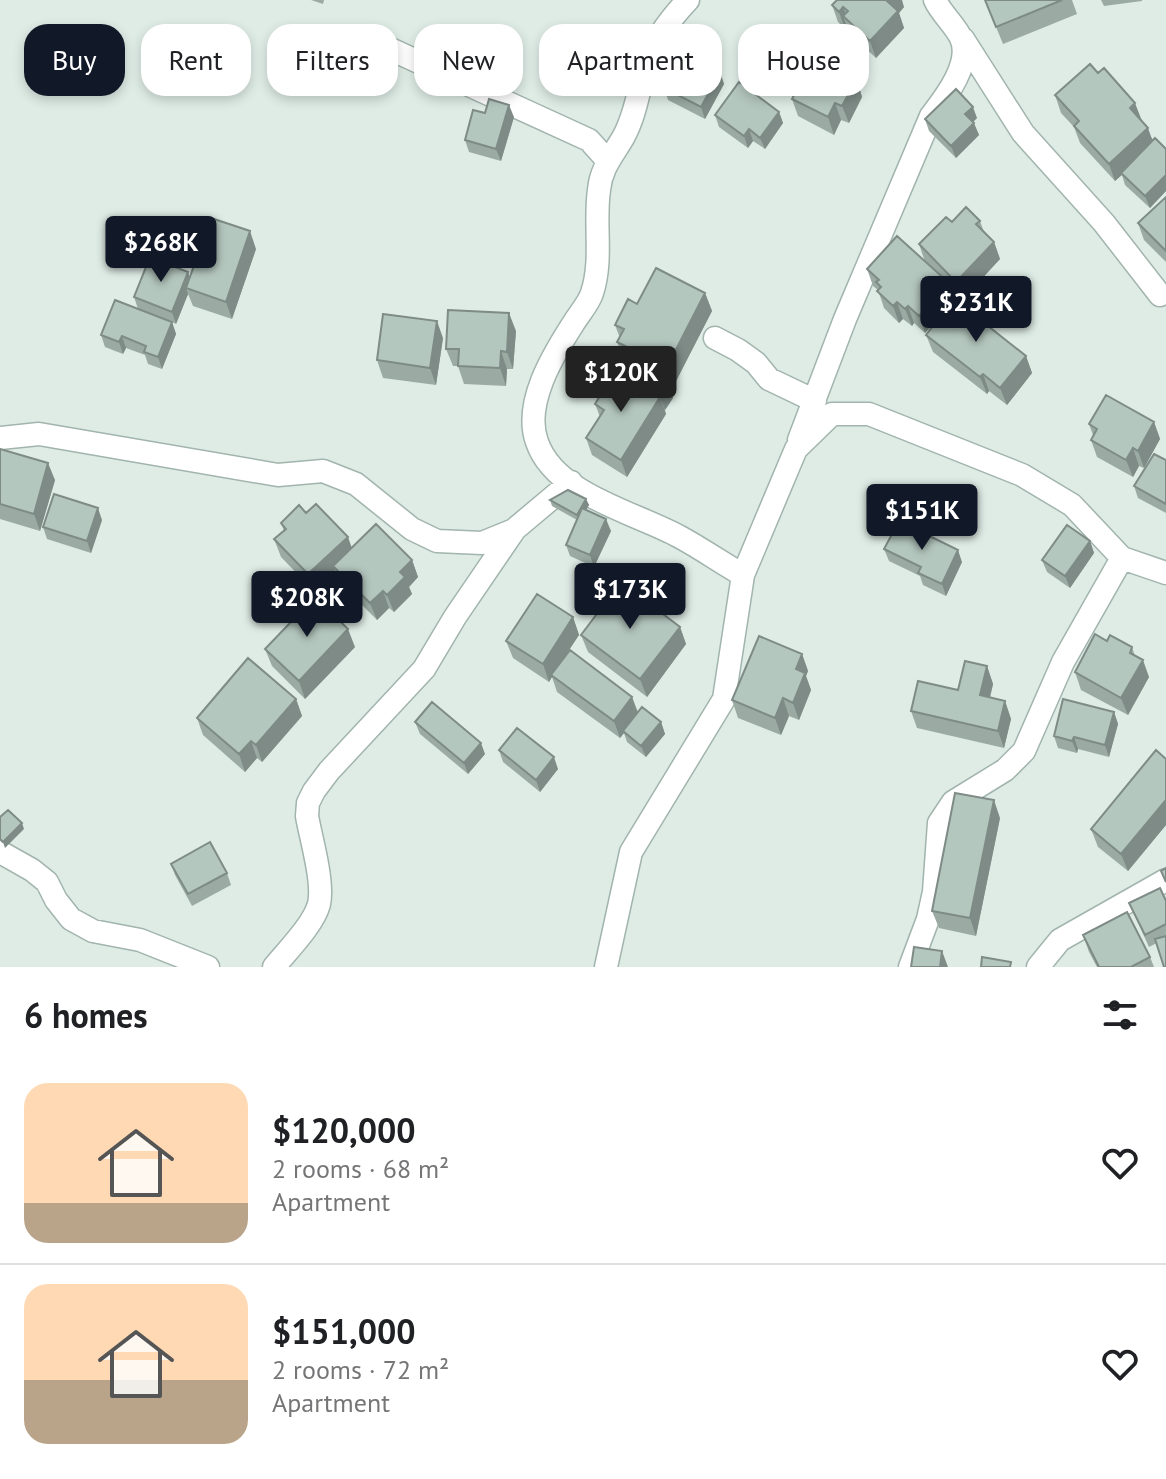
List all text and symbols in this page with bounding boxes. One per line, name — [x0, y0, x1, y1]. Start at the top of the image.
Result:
chip: Buy — [24, 24, 125, 96]
chip: Rent — [141, 24, 251, 96]
chip: Filters — [267, 24, 398, 96]
chip: New — [414, 24, 523, 96]
chip: Apartment — [539, 24, 722, 96]
chip: House — [738, 24, 869, 96]
pin: $268K — [105, 216, 217, 284]
text: $268K — [123, 225, 199, 258]
pin: $231K — [920, 276, 1032, 344]
text: $231K — [938, 285, 1014, 318]
pin: $120K — [565, 346, 677, 414]
text: $120K — [583, 355, 659, 388]
pin: $151K — [866, 484, 978, 552]
text: $151K — [884, 493, 960, 526]
pin: $173K — [574, 563, 686, 631]
pin: $208K — [251, 571, 363, 639]
text: $173K — [592, 572, 668, 605]
text: $208K — [269, 580, 345, 613]
text: 6 homes — [24, 993, 148, 1037]
icon: filters — [1098, 993, 1142, 1037]
text: $120,000 — [272, 1108, 416, 1152]
icon: home — [88, 1115, 184, 1211]
icon: heart — [1098, 1141, 1142, 1185]
text: 2 rooms · 68 m² — [272, 1152, 449, 1185]
text: Apartment — [272, 1185, 390, 1218]
text: $151,000 — [272, 1309, 416, 1353]
icon: home — [88, 1316, 184, 1412]
icon: heart — [1098, 1342, 1142, 1386]
text: 2 rooms · 72 m² — [272, 1353, 449, 1386]
text: Apartment — [272, 1386, 390, 1419]

